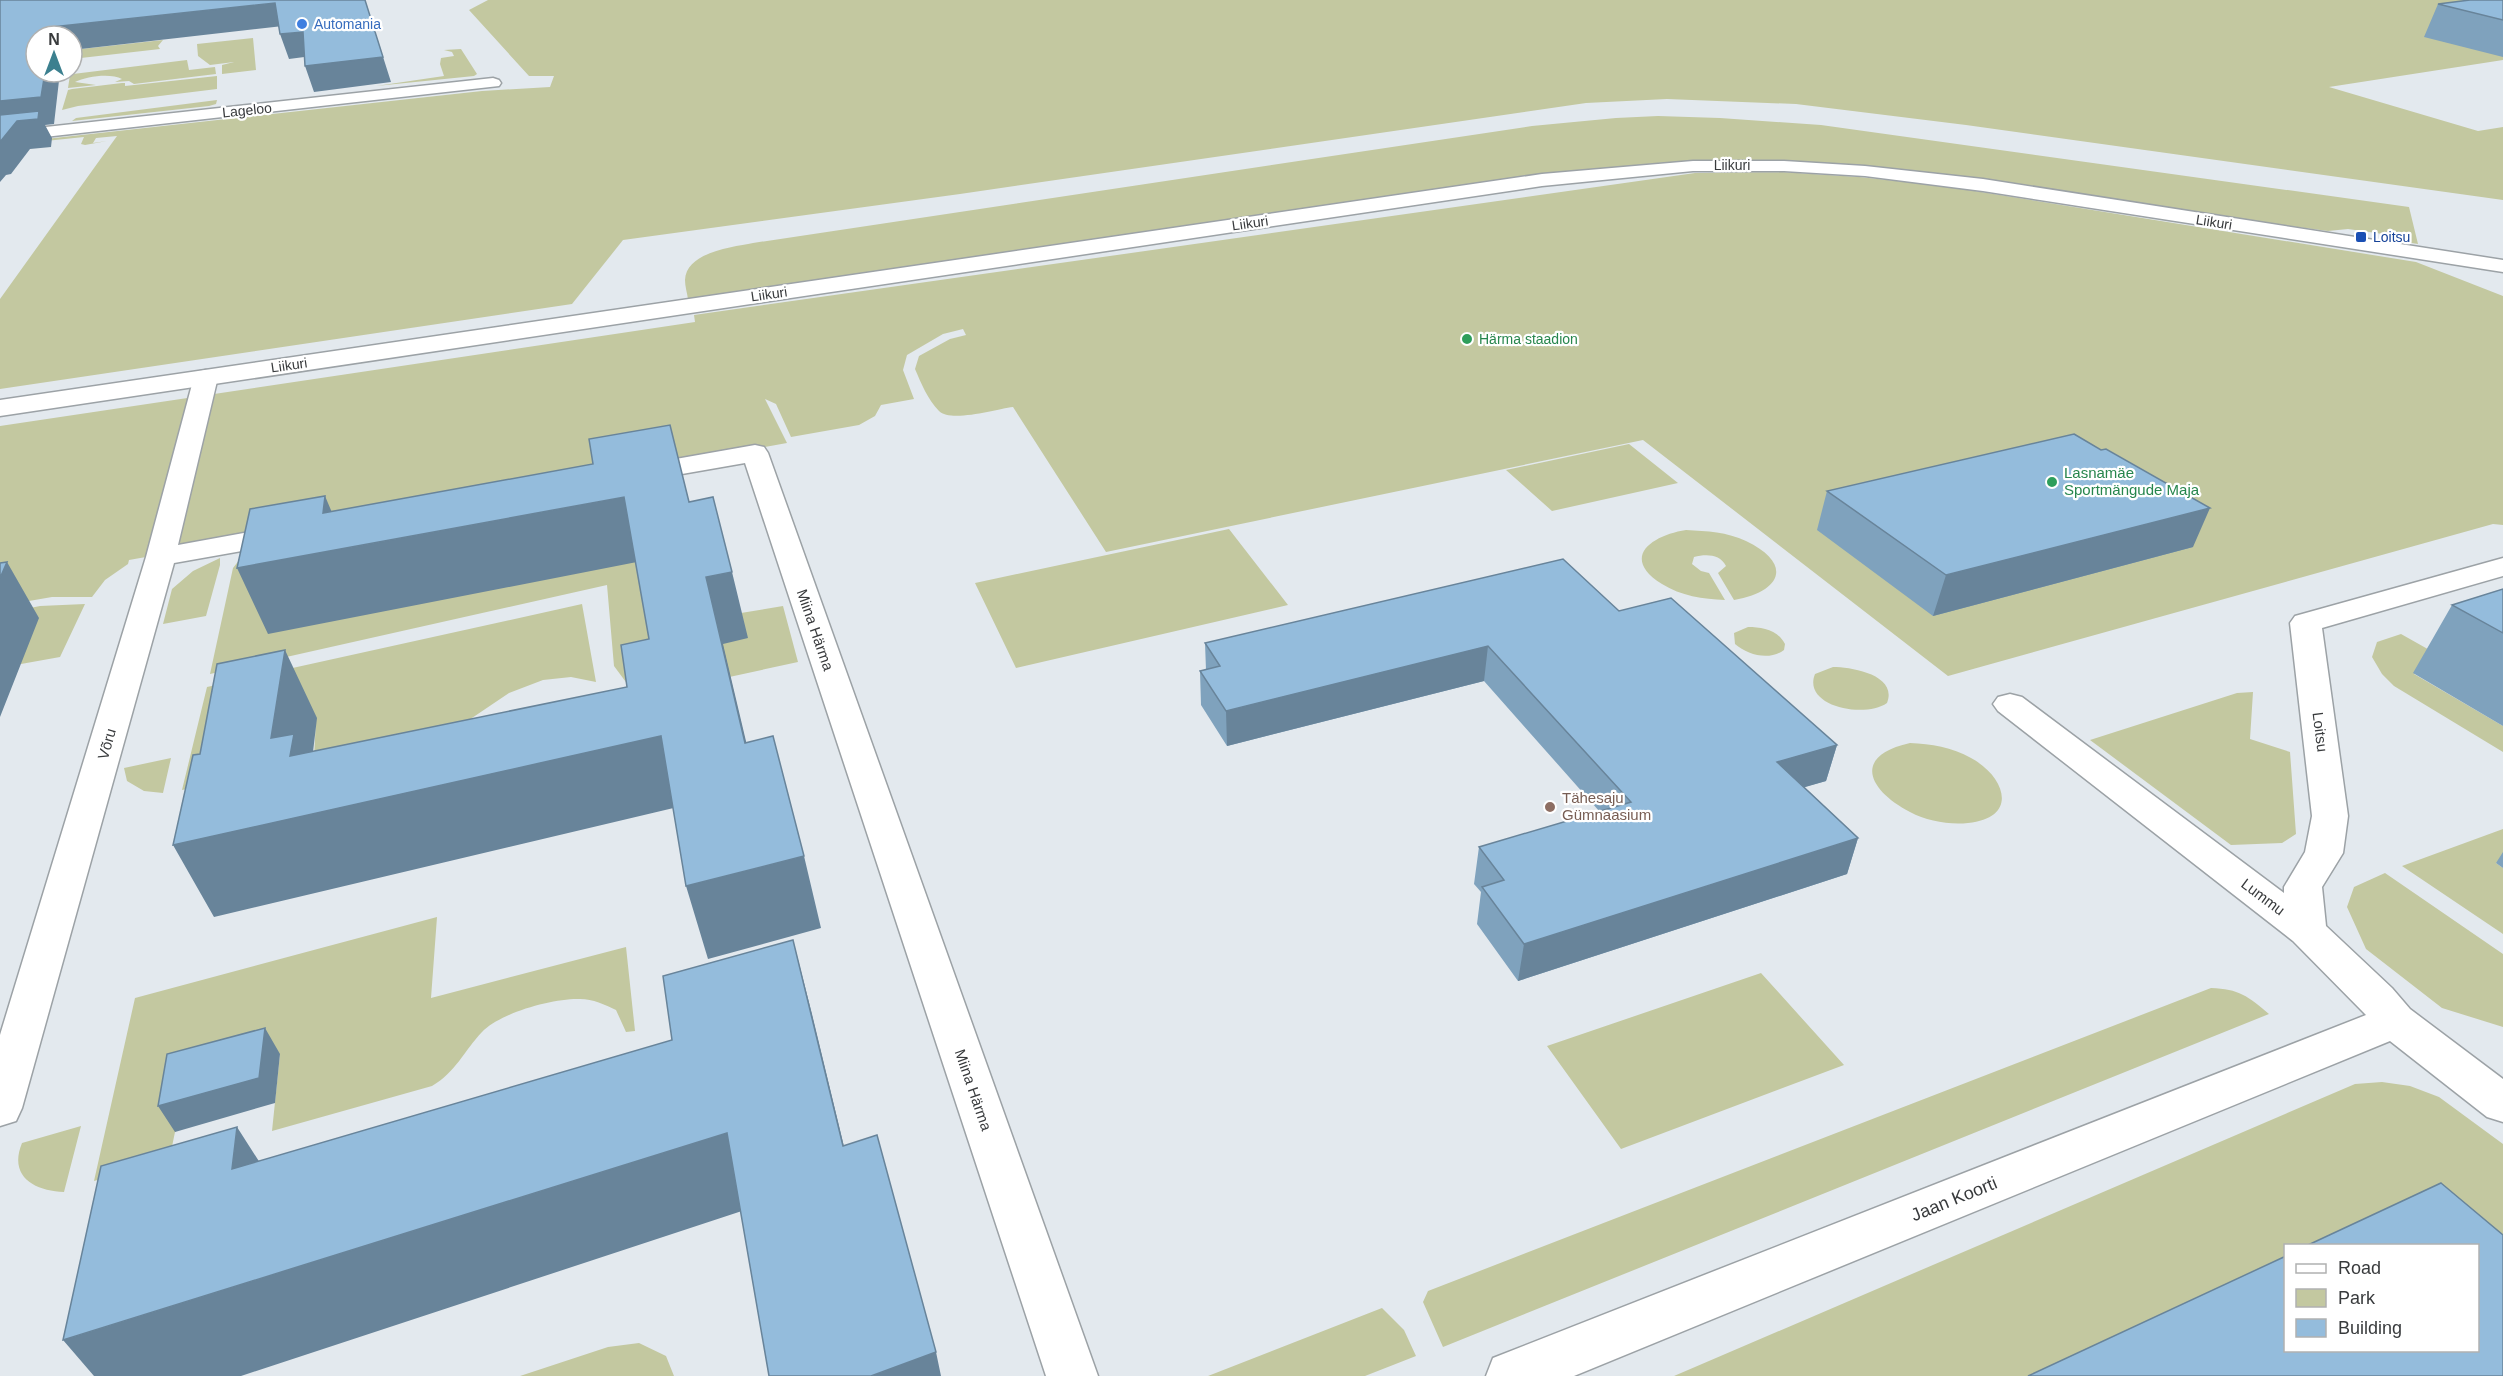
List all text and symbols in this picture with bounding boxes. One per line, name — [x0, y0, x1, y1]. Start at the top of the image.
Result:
place label: Automania — [314, 16, 381, 32]
marker: Automania — [295, 17, 309, 31]
north arrow — [24, 24, 84, 84]
text: N — [48, 31, 60, 48]
street label: Lageloo — [221, 99, 273, 121]
street label: Liikuri — [1714, 157, 1750, 173]
street label: Liikuri — [2195, 211, 2233, 233]
street label: Liikuri — [1231, 213, 1269, 233]
place label: Loitsu — [2373, 229, 2410, 245]
marker: Loitsu — [2354, 230, 2368, 244]
street label: Liikuri — [750, 284, 788, 304]
place label: Härma staadion — [1479, 331, 1578, 347]
marker: Härma staadion — [1460, 332, 1474, 346]
street label: Liikuri — [270, 355, 308, 375]
place label: Lasnamäe Sportmängude Maja — [2064, 464, 2200, 498]
marker: Lasnamäe Sportmängude Maja — [2045, 475, 2059, 489]
street label: Miina Härma — [794, 587, 838, 673]
street label: Loitsu — [2310, 711, 2331, 753]
street label: Võru — [94, 726, 119, 761]
place label: Tähesaju Gümnaasium — [1562, 789, 1651, 823]
marker: Tähesaju Gümnaasium — [1543, 800, 1557, 814]
street label: Lummu — [2238, 875, 2288, 918]
street label: Miina Härma — [952, 1047, 996, 1133]
street label: Jaan Koorti — [1908, 1173, 2000, 1225]
legend — [2284, 1244, 2479, 1352]
text: Road — [2338, 1258, 2381, 1278]
text: Park — [2338, 1288, 2376, 1308]
text: Building — [2338, 1318, 2402, 1338]

